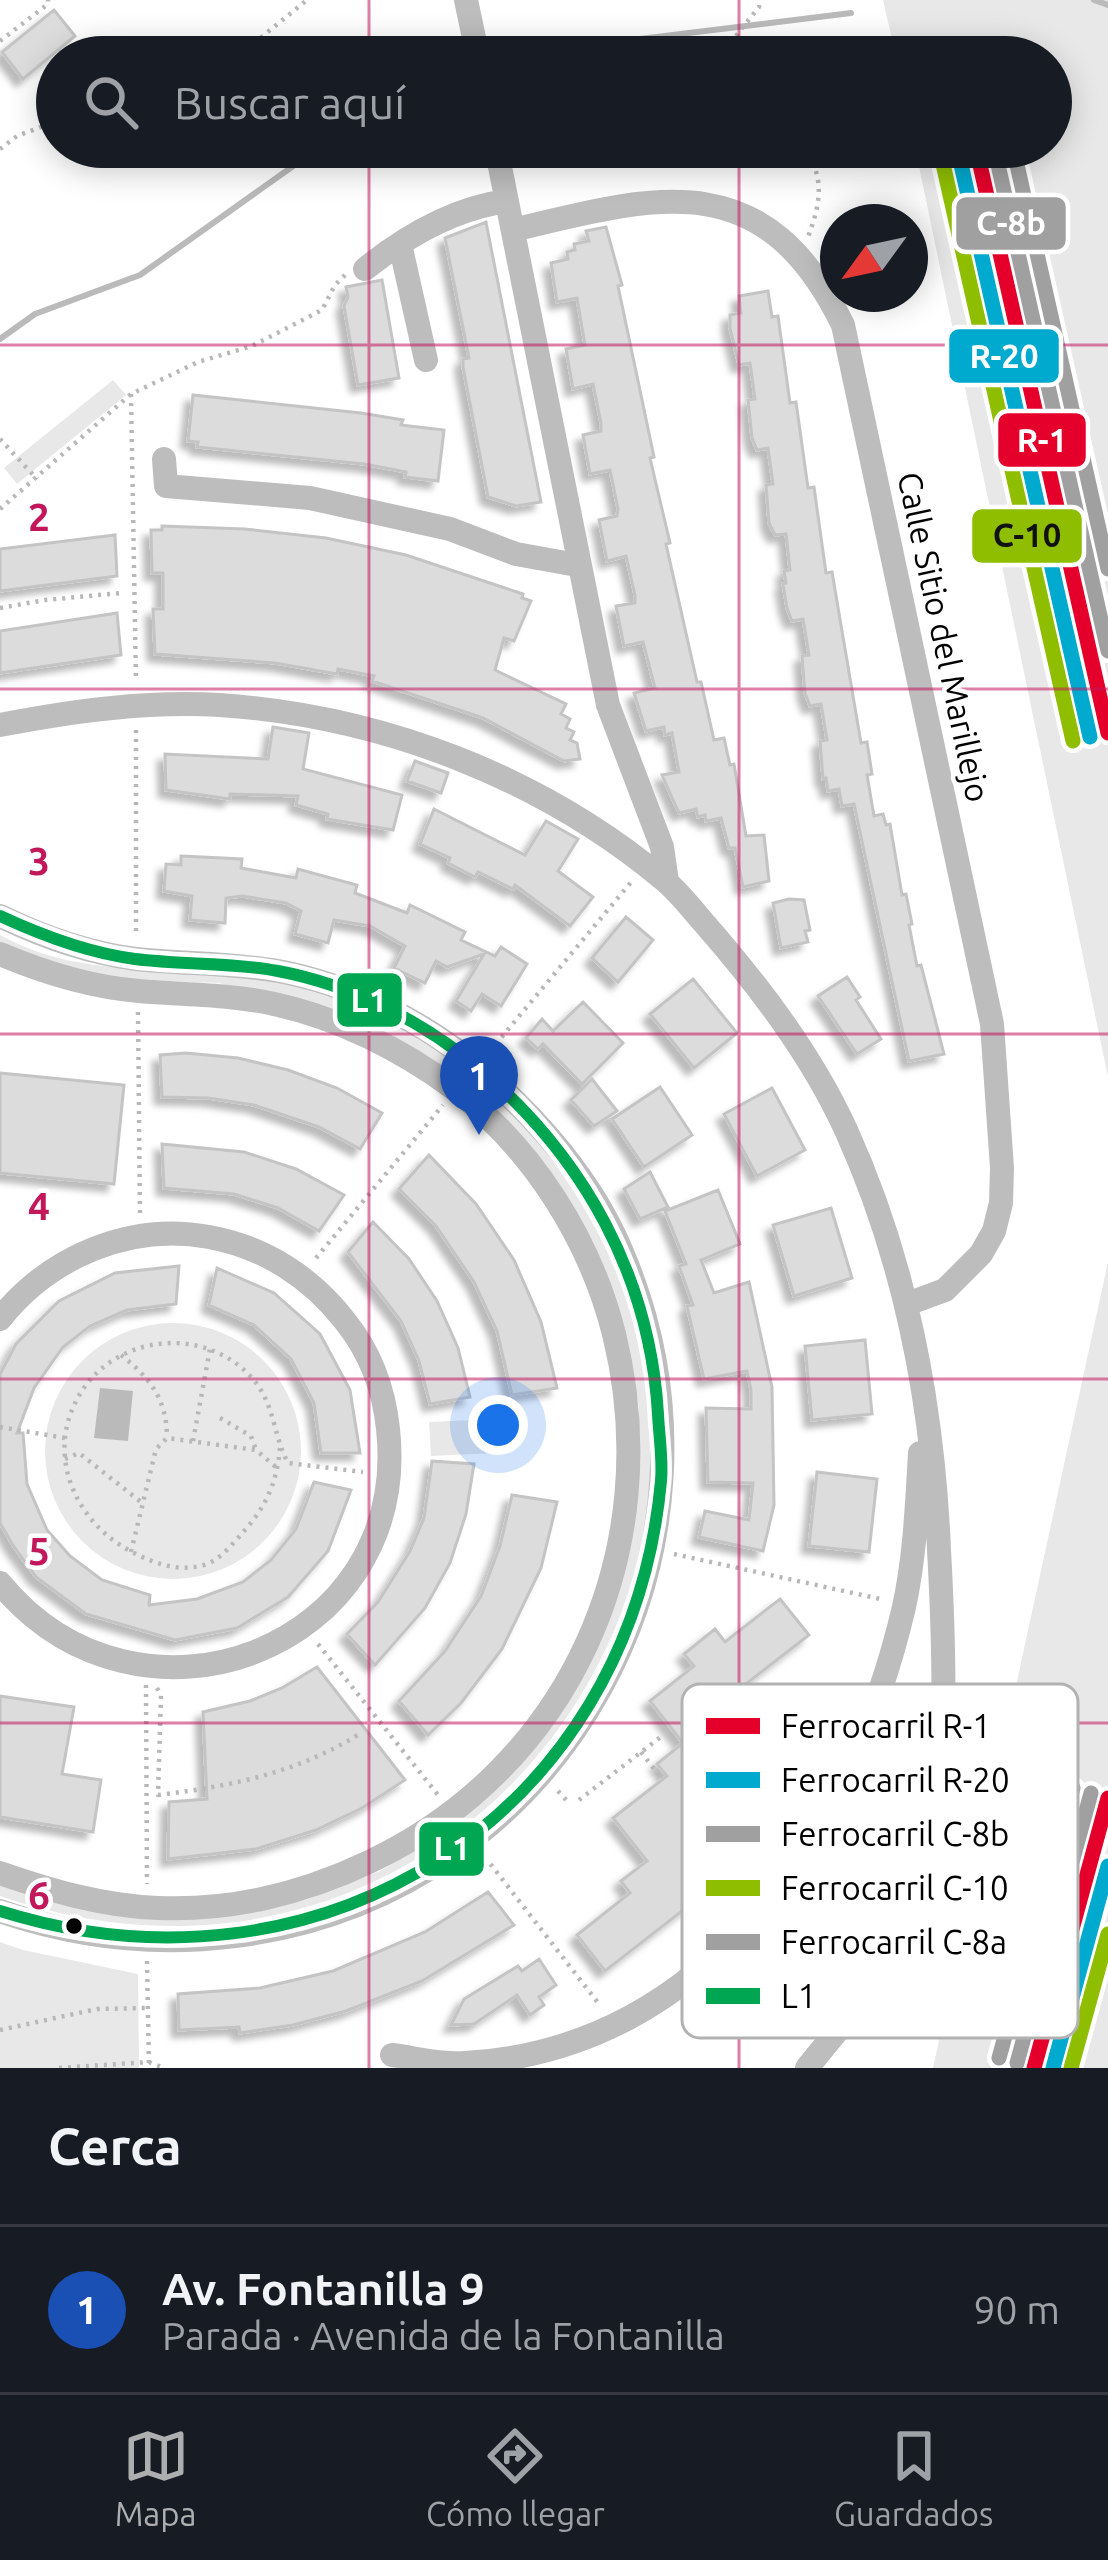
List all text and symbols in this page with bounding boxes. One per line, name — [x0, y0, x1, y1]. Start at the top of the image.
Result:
search box — [36, 36, 1072, 168]
icon: search — [78, 69, 144, 135]
text: Buscar aquí — [174, 77, 405, 128]
line badge: C-8b — [954, 195, 1068, 252]
north arrow — [820, 204, 928, 312]
text: C-8b — [976, 204, 1046, 241]
line badge: R-20 — [947, 327, 1061, 385]
text: R-20 — [969, 337, 1039, 374]
line badge: R-1 — [996, 411, 1088, 469]
text: R-1 — [1017, 421, 1067, 458]
street label: Calle Sitio del Marillejo — [891, 469, 998, 805]
text: 2 — [28, 495, 50, 538]
line badge: C-10 — [970, 507, 1084, 565]
text: C-10 — [993, 516, 1061, 553]
text: 3 — [28, 839, 50, 882]
line badge: L1 — [335, 971, 404, 1029]
text: L1 — [351, 981, 387, 1018]
pin: 1 — [440, 1036, 518, 1135]
text: 4 — [28, 1184, 50, 1227]
your location — [468, 1395, 528, 1455]
text: 5 — [28, 1529, 50, 1572]
legend — [682, 1684, 1078, 2038]
text: Ferrocarril R-1 — [781, 1707, 991, 1744]
text: Ferrocarril R-20 — [781, 1761, 1010, 1798]
text: Ferrocarril C-8b — [781, 1815, 1009, 1852]
line badge: L1 — [417, 1820, 486, 1878]
text: L1 — [434, 1829, 470, 1866]
text: Ferrocarril C-10 — [781, 1869, 1009, 1906]
text: 6 — [28, 1873, 50, 1916]
unlabelled marker — [63, 1915, 85, 1937]
text: Ferrocarril C-8a — [781, 1923, 1007, 1960]
text: L1 — [781, 1977, 816, 2014]
text: Cerca — [48, 2117, 182, 2175]
text: Av. Fontanilla 9 — [162, 2263, 485, 2314]
text: 1 — [76, 2288, 98, 2331]
text: 90 m — [973, 2288, 1060, 2331]
text: Parada · Avenida de la Fontanilla — [162, 2314, 725, 2357]
tab: Mapa — [115, 2423, 197, 2532]
tab: Cómo llegar — [426, 2423, 605, 2532]
tab: Guardados — [834, 2423, 993, 2532]

